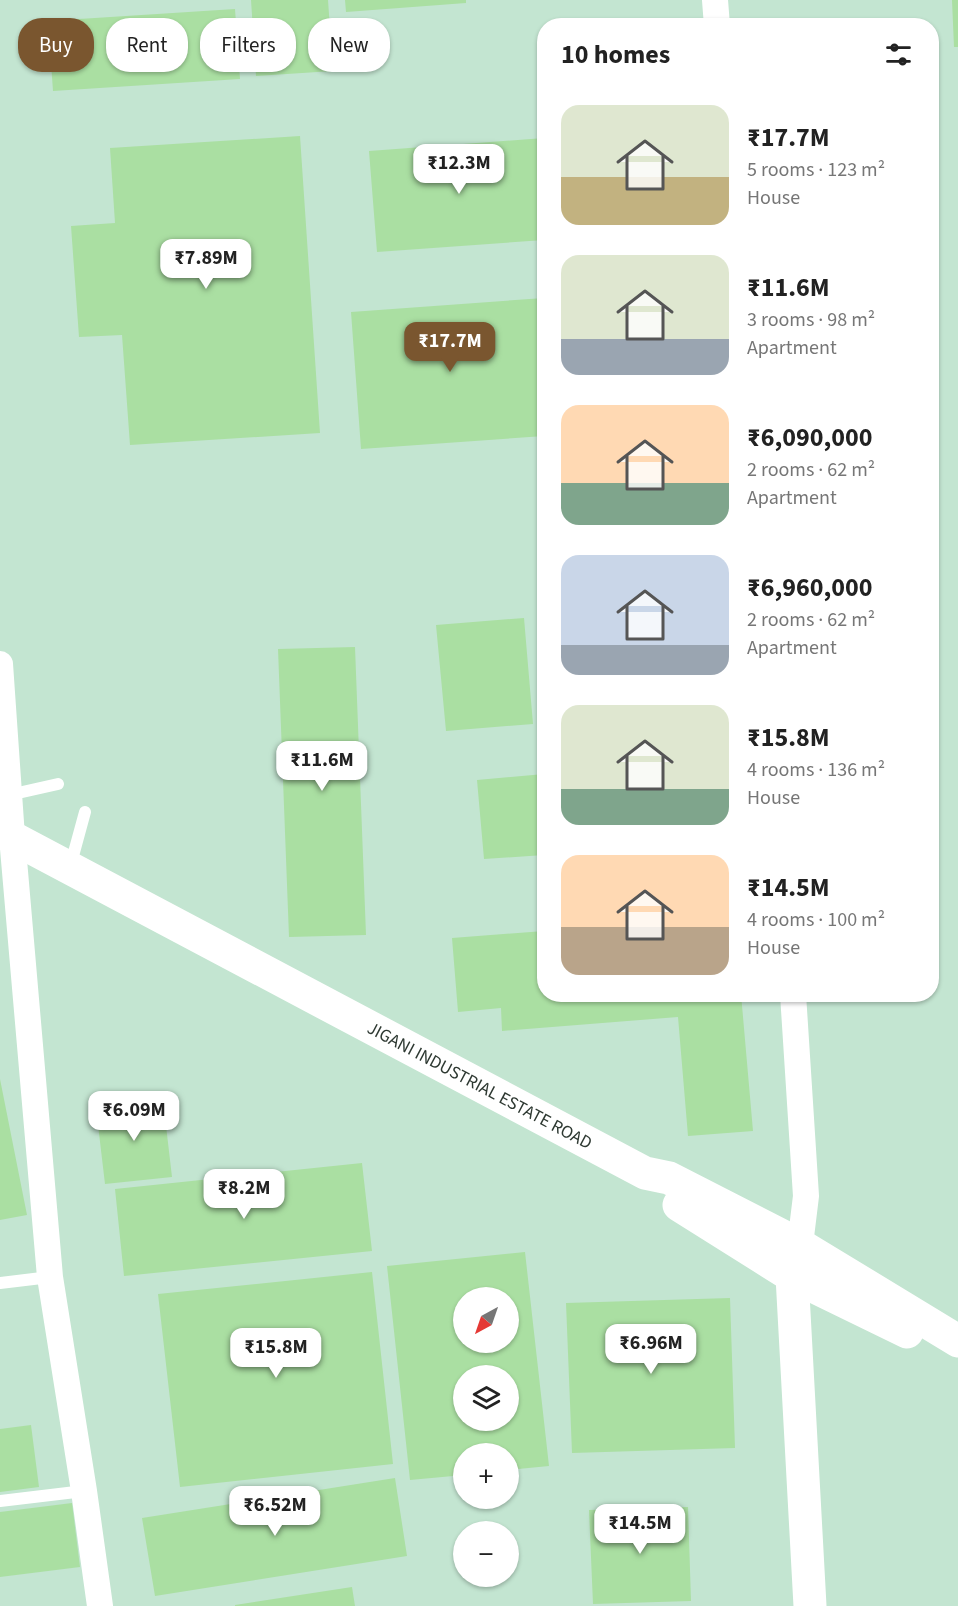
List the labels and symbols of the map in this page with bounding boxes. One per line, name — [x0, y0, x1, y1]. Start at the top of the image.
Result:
pin: ₹12.3M — [410, 144, 508, 195]
pin: ₹7.89M — [157, 239, 255, 290]
pin: ₹17.7M — [401, 322, 499, 373]
pin: ₹11.6M — [273, 741, 371, 792]
street label: JIGANI INDUSTRIAL ESTATE ROAD — [363, 1015, 597, 1155]
pin: ₹6.09M — [85, 1091, 183, 1142]
pin: ₹8.2M — [202, 1169, 286, 1220]
north arrow — [453, 1287, 519, 1353]
pin: ₹6.96M — [602, 1324, 700, 1375]
pin: ₹15.8M — [227, 1328, 325, 1379]
pin: ₹6.52M — [226, 1486, 324, 1537]
pin: ₹14.5M — [591, 1504, 689, 1555]

